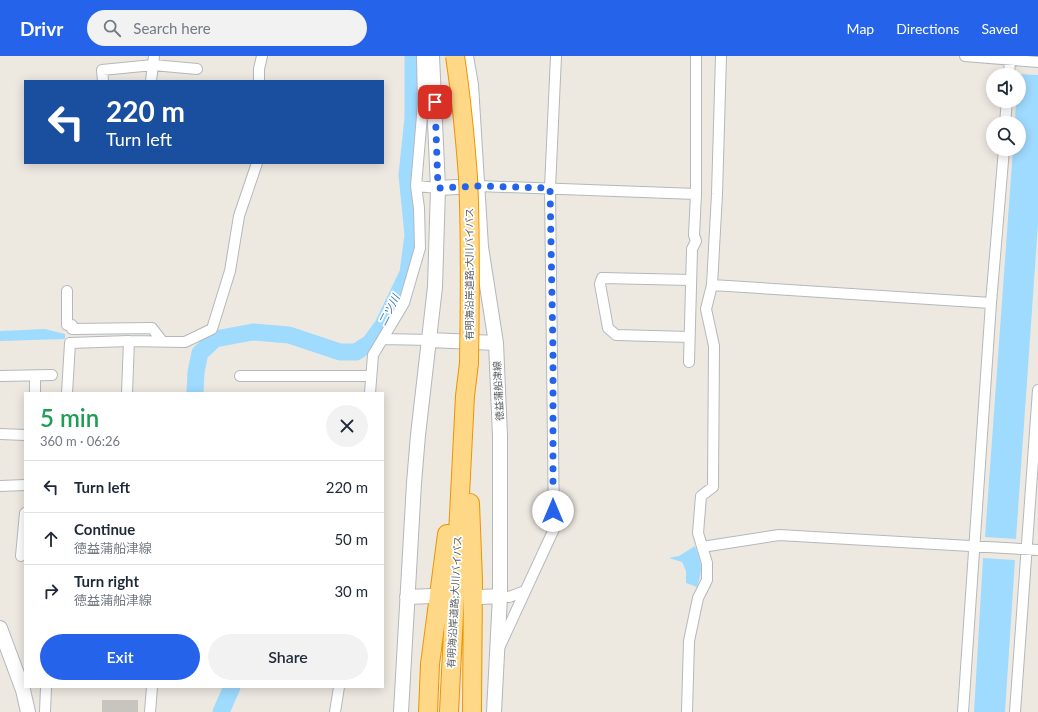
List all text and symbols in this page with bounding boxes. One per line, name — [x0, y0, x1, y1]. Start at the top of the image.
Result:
search box — [87, 10, 367, 46]
text: Drivr — [20, 17, 63, 40]
icon: search — [101, 17, 123, 39]
text: Search here — [133, 19, 211, 37]
text: Map — [847, 20, 874, 37]
text: Directions — [896, 20, 959, 37]
text: Saved — [981, 20, 1018, 37]
map controls — [986, 68, 1026, 156]
button: sound — [986, 68, 1026, 108]
pin — [418, 85, 452, 119]
icon: arrive — [424, 91, 446, 113]
text: 220 m — [106, 94, 185, 128]
icon: left — [40, 96, 92, 148]
button: search — [986, 116, 1026, 156]
text: Turn left — [106, 128, 172, 150]
street label: 有明海沿岸道路;大川バイパス — [463, 208, 475, 340]
water label: 二ツ川 — [375, 291, 402, 327]
street label: 徳益蒲船津線 — [490, 361, 506, 421]
text: 5 min — [40, 403, 99, 432]
button: close — [326, 405, 368, 447]
text: 360 m · 06:26 — [40, 433, 120, 449]
icon: left — [40, 476, 62, 498]
text: Turn left — [74, 478, 130, 496]
text: 220 m — [326, 478, 368, 496]
position arrow — [532, 490, 574, 532]
text: Continue — [74, 520, 135, 538]
icon: ahead — [40, 528, 62, 550]
text: 50 m — [334, 530, 368, 548]
street label: 有明海沿岸道路;大川バイパス — [445, 536, 463, 668]
text: 徳益蒲船津線 — [74, 540, 152, 556]
text: Turn right — [74, 572, 139, 590]
icon: right — [40, 580, 62, 602]
text: 30 m — [334, 582, 368, 600]
text: 徳益蒲船津線 — [74, 592, 152, 608]
button: Exit — [40, 634, 200, 680]
button: Share — [208, 634, 368, 680]

